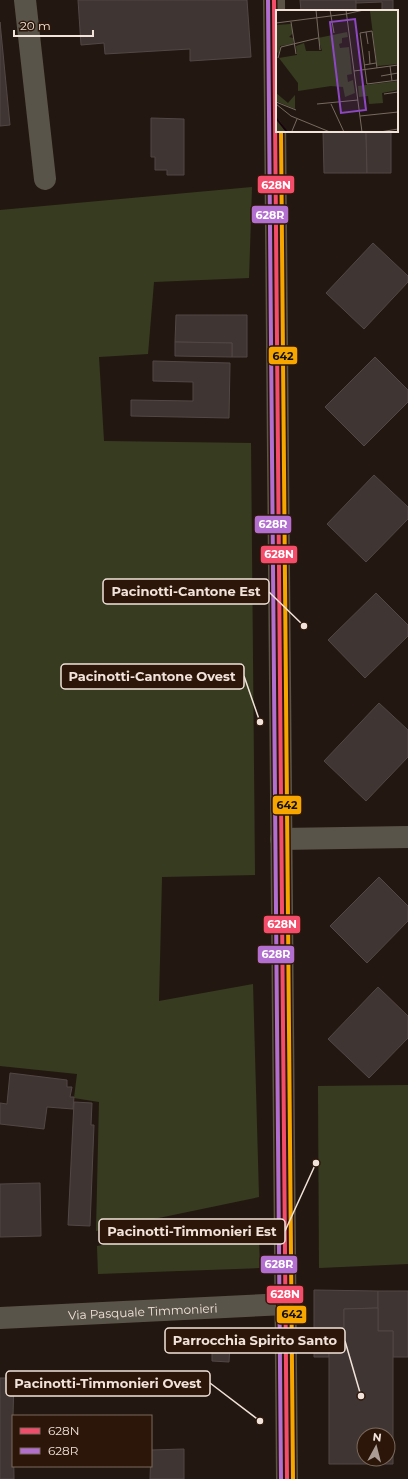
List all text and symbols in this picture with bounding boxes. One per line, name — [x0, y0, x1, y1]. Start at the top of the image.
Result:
inset map — [276, 10, 398, 132]
scale bar — [14, 12, 93, 38]
text: 20 m — [20, 18, 51, 33]
line badge: 628N — [257, 175, 295, 194]
text: 628N — [261, 178, 291, 192]
line badge: 628R — [251, 205, 289, 224]
text: 628R — [256, 208, 284, 222]
line badge: 642 — [268, 346, 298, 365]
text: 642 — [272, 349, 294, 363]
line badge: 628R — [254, 515, 292, 534]
text: 628R — [259, 517, 287, 531]
line badge: 628N — [260, 545, 298, 564]
text: 628N — [264, 547, 294, 561]
callout: Pacinotti-Cantone Est — [103, 579, 269, 604]
text: Pacinotti-Cantone Est — [111, 583, 261, 599]
callout: Pacinotti-Cantone Ovest — [61, 664, 244, 689]
text: Pacinotti-Cantone Ovest — [68, 668, 236, 684]
line badge: 642 — [272, 795, 302, 815]
text: 642 — [276, 798, 298, 812]
line badge: 628N — [263, 915, 301, 934]
text: 628N — [267, 917, 297, 931]
line badge: 628R — [257, 945, 295, 964]
text: 628R — [262, 947, 290, 961]
callout: Pacinotti-Timmonieri Est — [99, 1219, 285, 1244]
text: Pacinotti-Timmonieri Est — [107, 1223, 277, 1239]
line badge: 628R — [260, 1255, 298, 1274]
text: 628R — [265, 1257, 293, 1271]
line badge: 628N — [266, 1285, 304, 1304]
text: 628N — [270, 1287, 300, 1301]
street label: Via Pasquale Timmonieri — [68, 1300, 218, 1322]
line badge: 642 — [276, 1305, 307, 1324]
text: 642 — [281, 1307, 303, 1321]
callout: Parrocchia Spirito Santo — [165, 1328, 345, 1353]
text: Parrocchia Spirito Santo — [173, 1332, 338, 1348]
callout: Pacinotti-Timmonieri Ovest — [6, 1371, 210, 1396]
text: Pacinotti-Timmonieri Ovest — [14, 1375, 202, 1391]
legend — [12, 1415, 152, 1467]
text: 628N — [48, 1423, 80, 1438]
north arrow — [356, 1427, 396, 1467]
text: N — [372, 1430, 382, 1445]
text: 628R — [48, 1443, 79, 1458]

